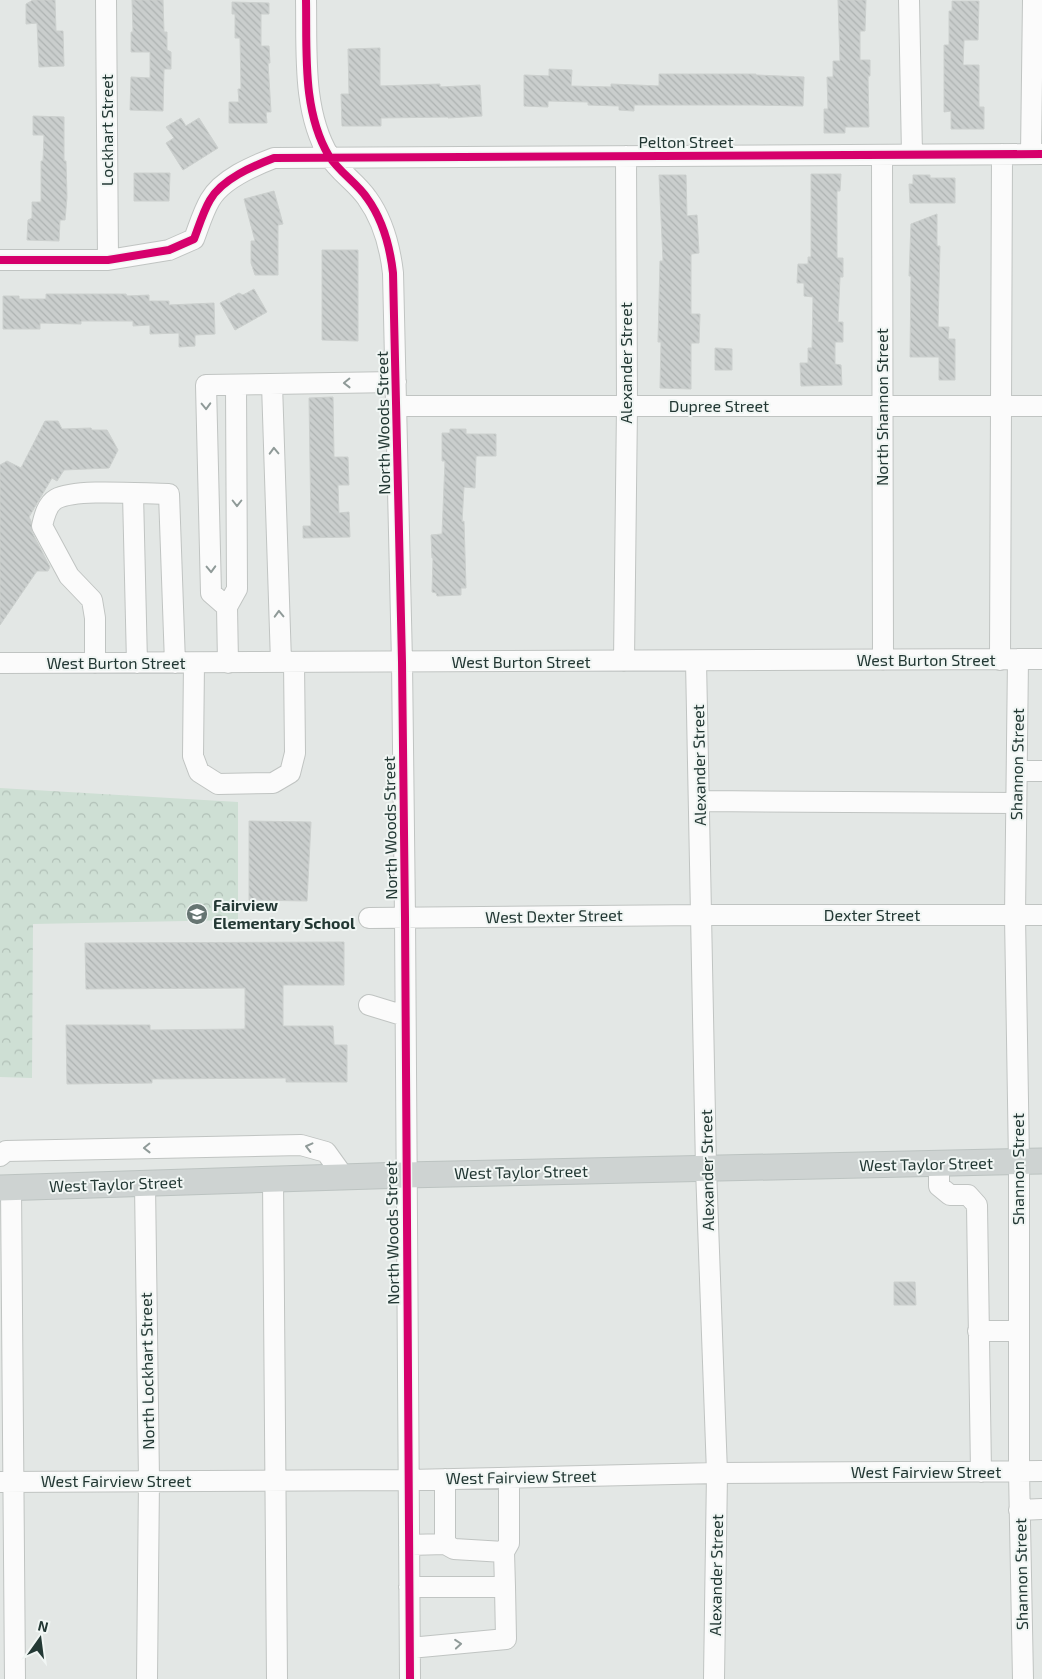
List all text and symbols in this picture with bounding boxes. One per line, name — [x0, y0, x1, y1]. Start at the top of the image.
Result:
street label: Lockhart Street — [97, 74, 116, 186]
street label: Pelton Street — [638, 132, 734, 151]
street label: Alexander Street — [616, 302, 635, 424]
street label: North Shannon Street — [872, 328, 891, 486]
street label: North Woods Street — [372, 351, 393, 495]
one-way arrow — [343, 378, 350, 388]
street label: Dupree Street — [669, 396, 769, 415]
one-way arrow — [201, 403, 212, 411]
one-way arrow — [269, 447, 280, 455]
one-way arrow — [232, 500, 242, 508]
one-way arrow — [206, 566, 216, 573]
one-way arrow — [274, 609, 285, 617]
street label: West Burton Street — [856, 650, 996, 669]
street label: West Burton Street — [451, 652, 591, 671]
street label: West Burton Street — [46, 653, 186, 672]
street label: Alexander Street — [688, 704, 709, 826]
street label: Shannon Street — [1006, 708, 1027, 820]
street label: North Woods Street — [379, 756, 400, 900]
place label: Fairview Elementary School — [213, 895, 356, 933]
school or university icon: Fairview Elementary School — [185, 902, 209, 926]
street label: West Dexter Street — [485, 905, 623, 926]
street label: Dexter Street — [824, 905, 920, 924]
street label: Alexander Street — [696, 1109, 717, 1231]
street label: Shannon Street — [1008, 1113, 1027, 1225]
one-way arrow — [305, 1142, 314, 1153]
one-way arrow — [143, 1143, 150, 1153]
street label: West Taylor Street — [859, 1153, 993, 1174]
street label: North Woods Street — [381, 1161, 402, 1305]
street label: West Taylor Street — [454, 1161, 588, 1182]
street label: West Taylor Street — [49, 1172, 183, 1195]
street label: North Lockhart Street — [136, 1292, 157, 1450]
street label: West Fairview Street — [851, 1462, 1001, 1481]
street label: West Fairview Street — [446, 1466, 596, 1487]
street label: West Fairview Street — [41, 1471, 191, 1490]
street label: Alexander Street — [705, 1514, 726, 1636]
street label: Shannon Street — [1010, 1518, 1031, 1630]
north arrow — [15, 1614, 65, 1664]
text: N — [36, 1616, 50, 1635]
one-way arrow — [454, 1638, 462, 1649]

